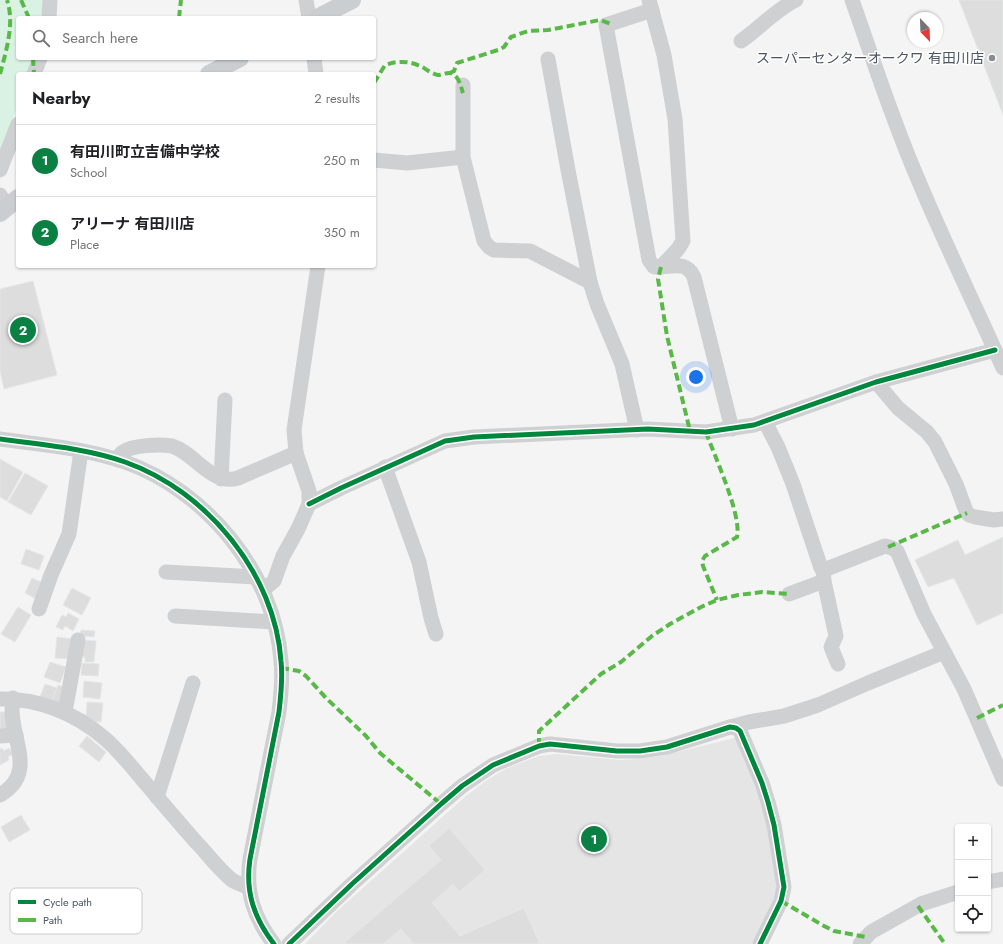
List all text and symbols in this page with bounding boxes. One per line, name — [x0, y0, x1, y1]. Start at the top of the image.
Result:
north arrow — [907, 12, 943, 48]
search box — [16, 16, 376, 60]
icon: search — [30, 27, 52, 49]
text: Search here — [62, 27, 138, 49]
place label: スーパーセンターオークワ 有田川店 — [756, 48, 984, 68]
marker: スーパーセンターオークワ 有田川店 — [987, 53, 997, 63]
text: Nearby — [32, 86, 90, 110]
text: 2 results — [314, 89, 360, 108]
text: 有田川町立吉備中学校 — [70, 141, 220, 163]
text: 1 — [42, 151, 48, 170]
text: 250 m — [323, 151, 360, 170]
text: School — [70, 163, 107, 182]
text: アリーナ 有田川店 — [70, 213, 195, 235]
text: 2 — [41, 223, 49, 242]
text: 350 m — [324, 223, 360, 242]
text: Place — [70, 235, 99, 254]
pin: 2 — [10, 315, 36, 345]
your location — [686, 367, 706, 387]
pin: 1 — [581, 824, 607, 854]
map controls — [955, 824, 991, 932]
button: + — [955, 824, 991, 860]
button: − — [955, 860, 991, 896]
legend — [10, 888, 142, 934]
text: Cycle path — [43, 894, 92, 910]
button: locate — [955, 896, 991, 932]
text: Path — [43, 912, 62, 928]

